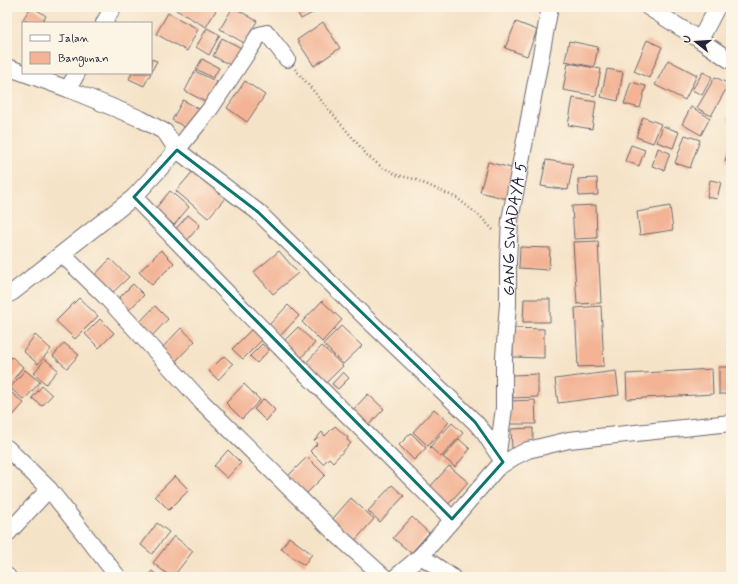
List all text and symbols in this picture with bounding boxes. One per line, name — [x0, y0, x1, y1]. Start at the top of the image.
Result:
legend — [22, 22, 152, 74]
north arrow — [676, 22, 716, 62]
text: Jalan — [58, 31, 90, 47]
text: U — [680, 34, 695, 45]
text: Bangunan — [58, 51, 109, 67]
street label: GANG SWADAYA 5 — [499, 160, 533, 296]

